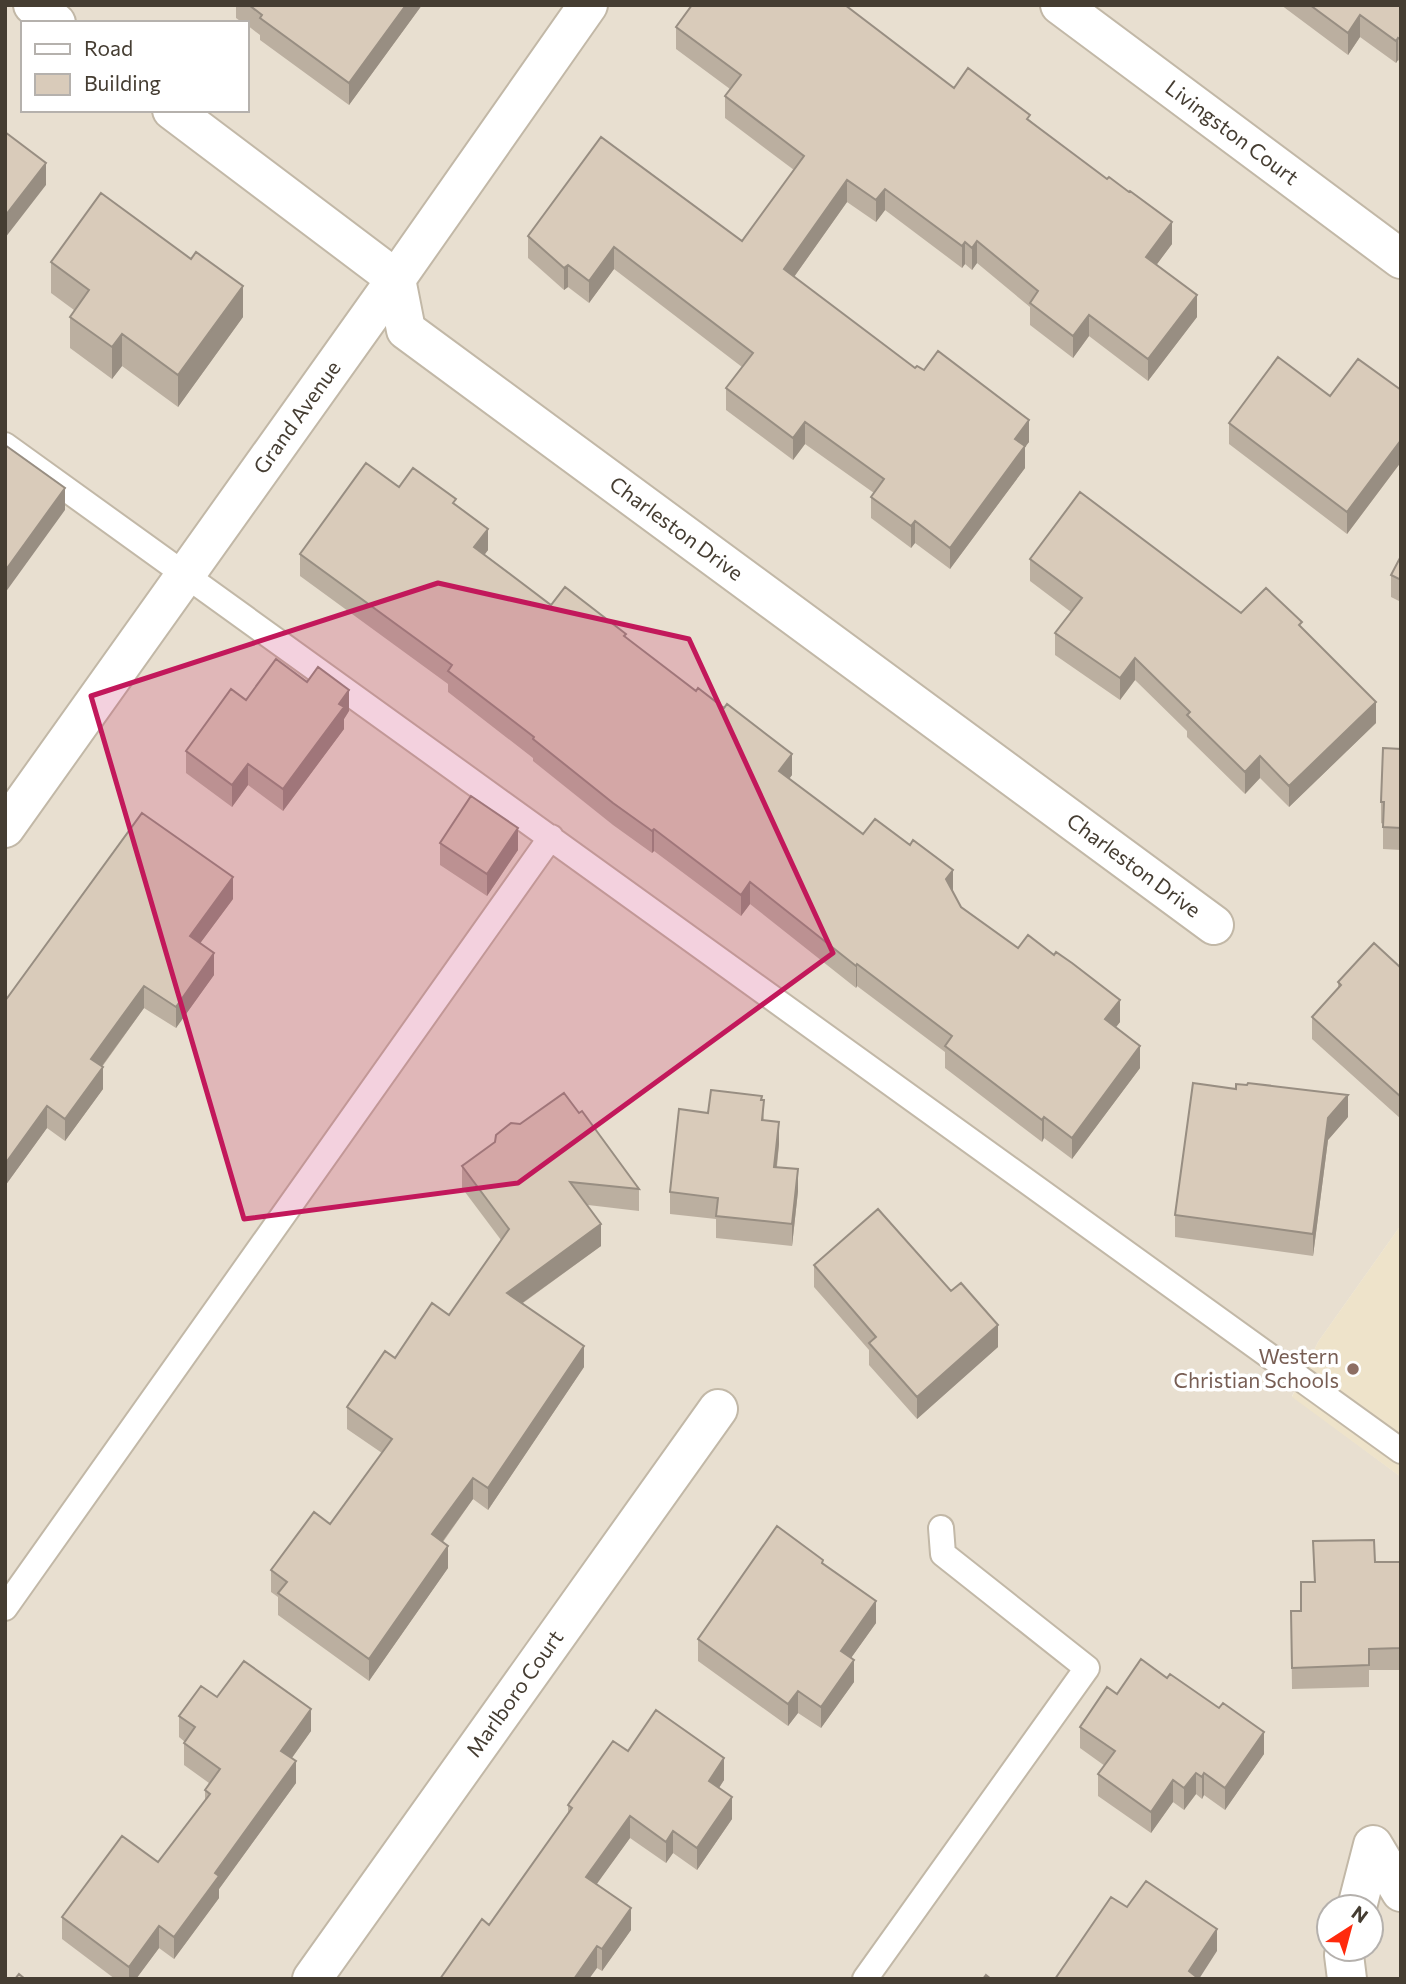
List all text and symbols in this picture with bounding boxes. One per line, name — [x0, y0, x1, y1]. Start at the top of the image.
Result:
legend — [21, 21, 248, 112]
text: Road — [84, 35, 133, 60]
text: Building — [84, 70, 161, 95]
street label: Livingston Court — [1161, 74, 1304, 189]
street label: Grand Avenue — [247, 355, 345, 478]
street label: Charleston Drive — [605, 470, 749, 585]
street label: Charleston Drive — [1063, 807, 1206, 922]
place label: Western Christian Schools — [1174, 1343, 1339, 1392]
marker: Western Christian Schools — [1345, 1361, 1361, 1377]
street label: Marlboro Court — [460, 1625, 568, 1761]
north arrow — [1315, 1893, 1385, 1963]
text: N — [1348, 1900, 1373, 1927]

